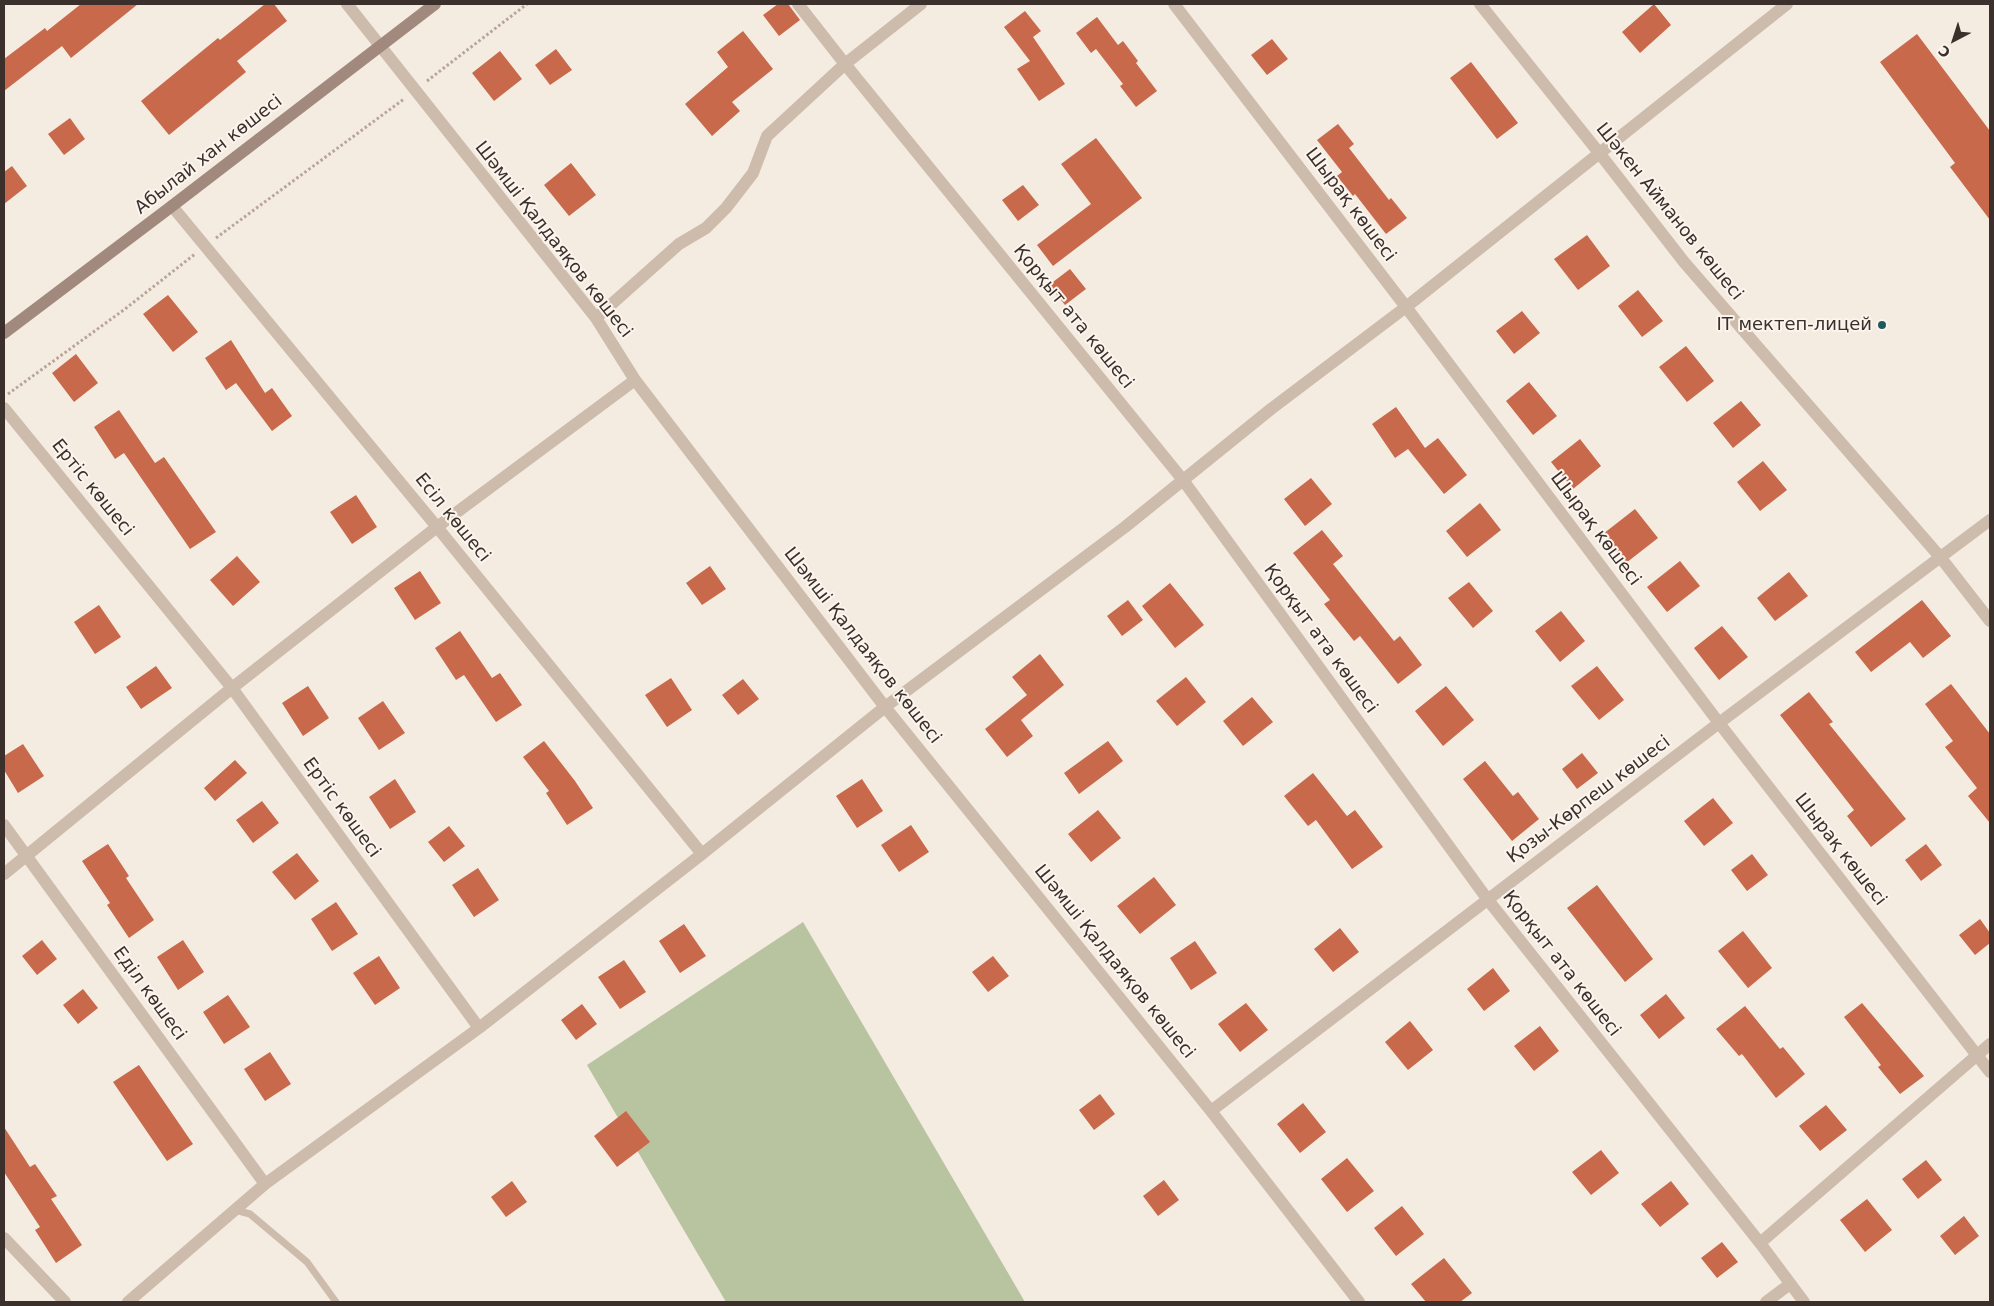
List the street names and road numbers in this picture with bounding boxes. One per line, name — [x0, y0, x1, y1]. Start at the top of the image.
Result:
street label: Абылай хан көшесі — [131, 91, 287, 219]
street label: Шәкен Айманов көшесі — [1591, 119, 1747, 305]
street label: Шәмші Қалдаяқов көшесі — [470, 138, 636, 342]
street label: Шырақ көшесі — [1300, 144, 1400, 266]
street label: Қорқыт ата көшесі — [1008, 241, 1138, 393]
street label: Ертіс көшесі — [46, 435, 138, 541]
street label: Шырақ көшесі — [1545, 468, 1645, 590]
street label: Есіл көшесі — [410, 469, 494, 567]
street label: Шәмші Қалдаяқов көшесі — [779, 544, 945, 748]
street label: Қорқыт ата көшесі — [1259, 560, 1381, 718]
street label: Қозы-Көрпеш көшесі — [1503, 732, 1675, 868]
street label: Ертіс көшесі — [298, 754, 384, 862]
street label: Шырақ көшесі — [1789, 789, 1891, 911]
street label: Шәмші Қалдаяқов көшесі — [1029, 861, 1199, 1063]
street label: Қорқыт ата көшесі — [1497, 887, 1625, 1041]
street label: Еділ көшесі — [108, 943, 190, 1045]

